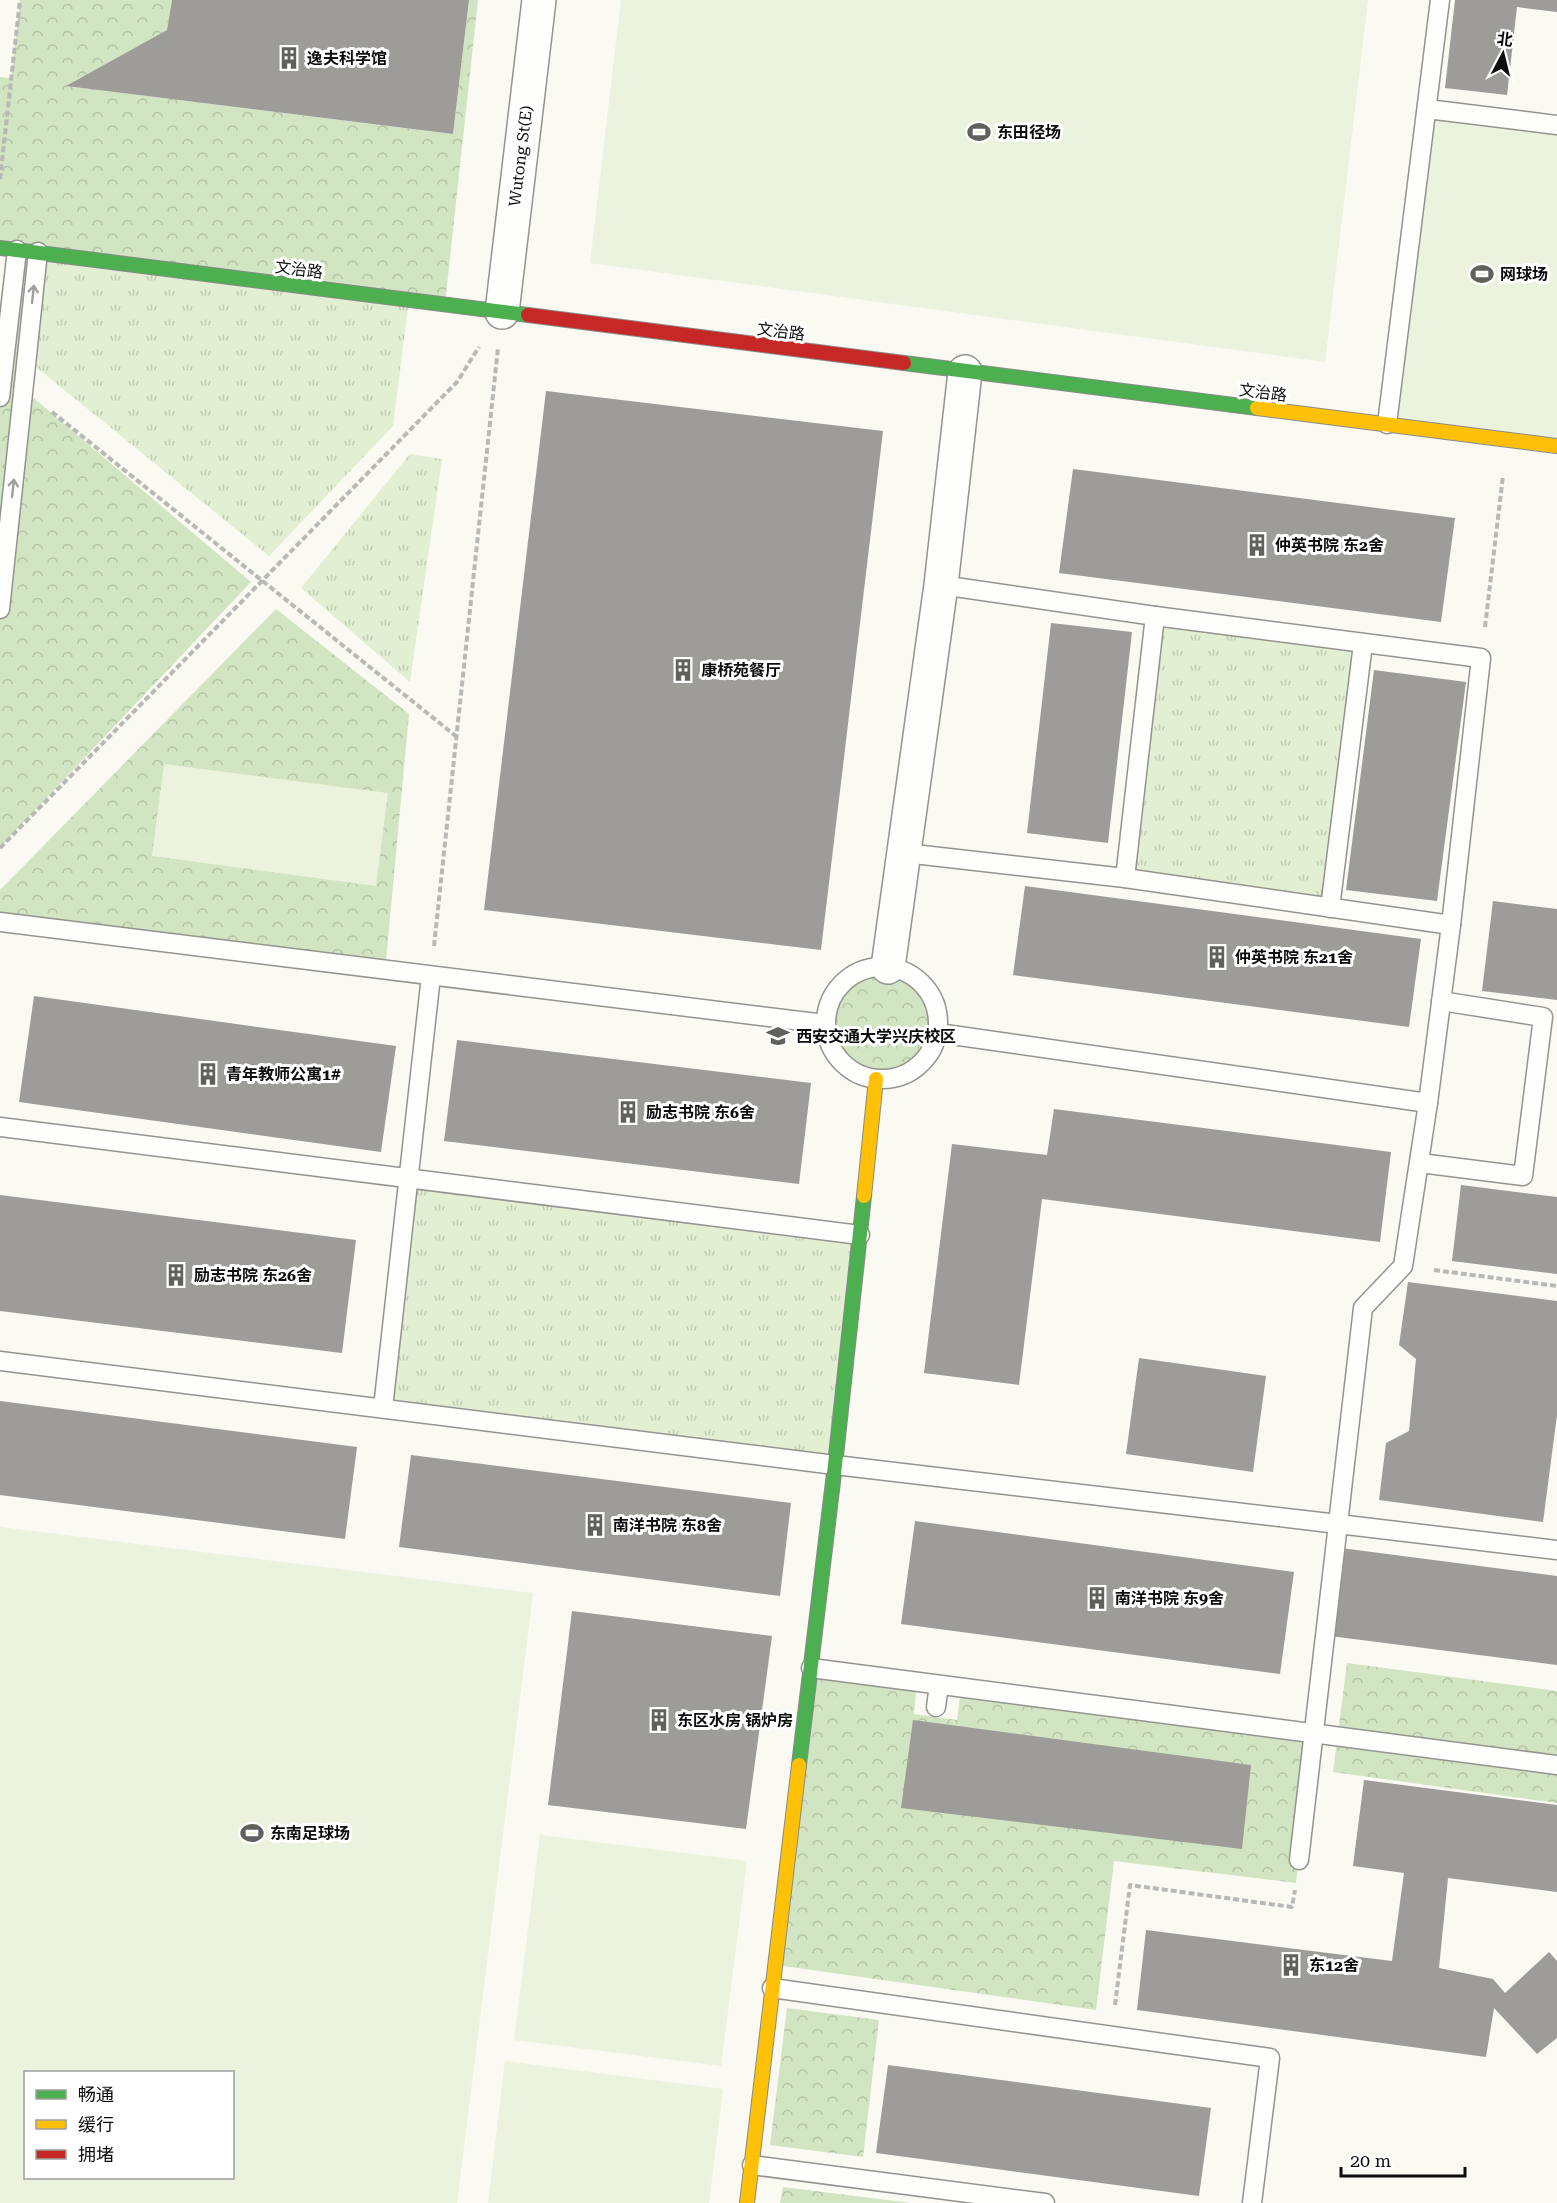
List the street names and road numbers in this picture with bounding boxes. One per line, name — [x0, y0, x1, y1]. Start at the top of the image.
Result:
street label: Wutong St(E) — [505, 104, 536, 208]
street label: 文治路 — [274, 257, 324, 282]
street label: 文治路 — [756, 319, 806, 344]
street label: 文治路 — [1238, 380, 1288, 405]

